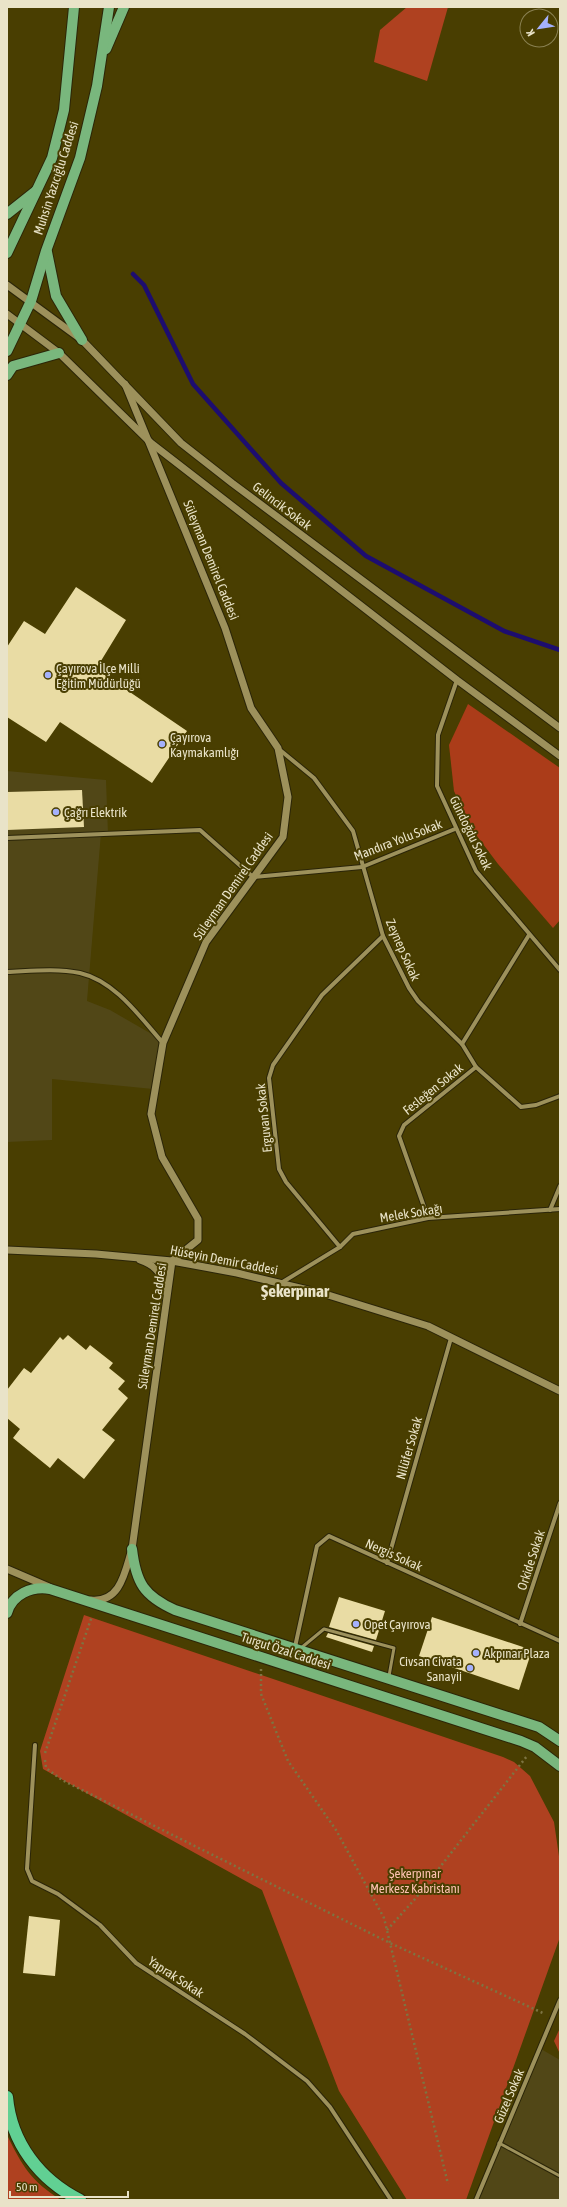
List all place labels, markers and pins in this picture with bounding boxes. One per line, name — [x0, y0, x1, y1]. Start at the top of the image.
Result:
place label: Çayırova İlçe Milli Eğitim Müdürlüğü — [56, 661, 141, 691]
marker: Çayırova İlçe Milli Eğitim Müdürlüğü — [43, 670, 53, 680]
place label: Çayırova Kaymakamlığı — [170, 730, 239, 760]
marker: Çayırova Kaymakamlığı — [157, 739, 167, 749]
place label: Çağrı Elektrik — [64, 805, 127, 820]
marker: Çağrı Elektrik — [51, 807, 61, 817]
place label: Opet Çayırova — [364, 1617, 431, 1632]
marker: Opet Çayırova — [351, 1619, 361, 1629]
place label: Akpınar Plaza — [484, 1646, 550, 1661]
marker: Akpınar Plaza — [471, 1648, 481, 1658]
place label: Civsan Civata Sanayii — [399, 1654, 462, 1684]
marker: Civsan Civata Sanayii — [465, 1663, 475, 1673]

